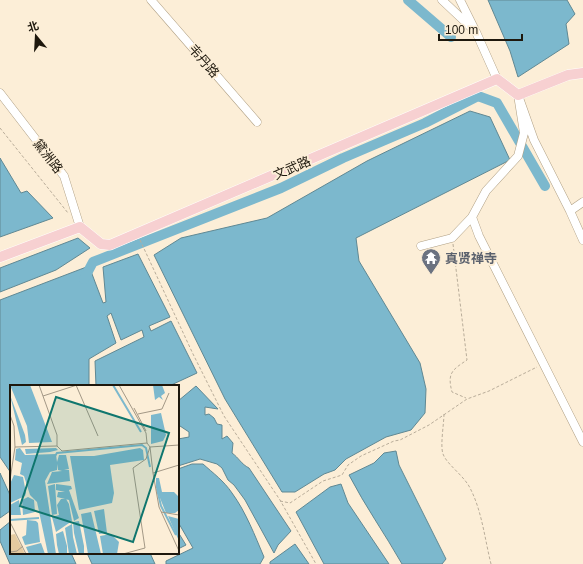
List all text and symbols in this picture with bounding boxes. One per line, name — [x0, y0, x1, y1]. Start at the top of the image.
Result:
north arrow — [16, 16, 56, 56]
scale bar — [439, 16, 522, 42]
text: 北 — [26, 19, 40, 34]
text: 100 m — [445, 23, 478, 37]
street label: 韦丹路 — [186, 41, 222, 81]
street label: 黛洲路 — [30, 136, 66, 176]
street label: 文武路 — [271, 153, 313, 183]
temple icon: 真贤禅寺 — [420, 247, 442, 275]
place label: 真贤禅寺 — [445, 251, 497, 266]
inset map — [10, 385, 179, 554]

